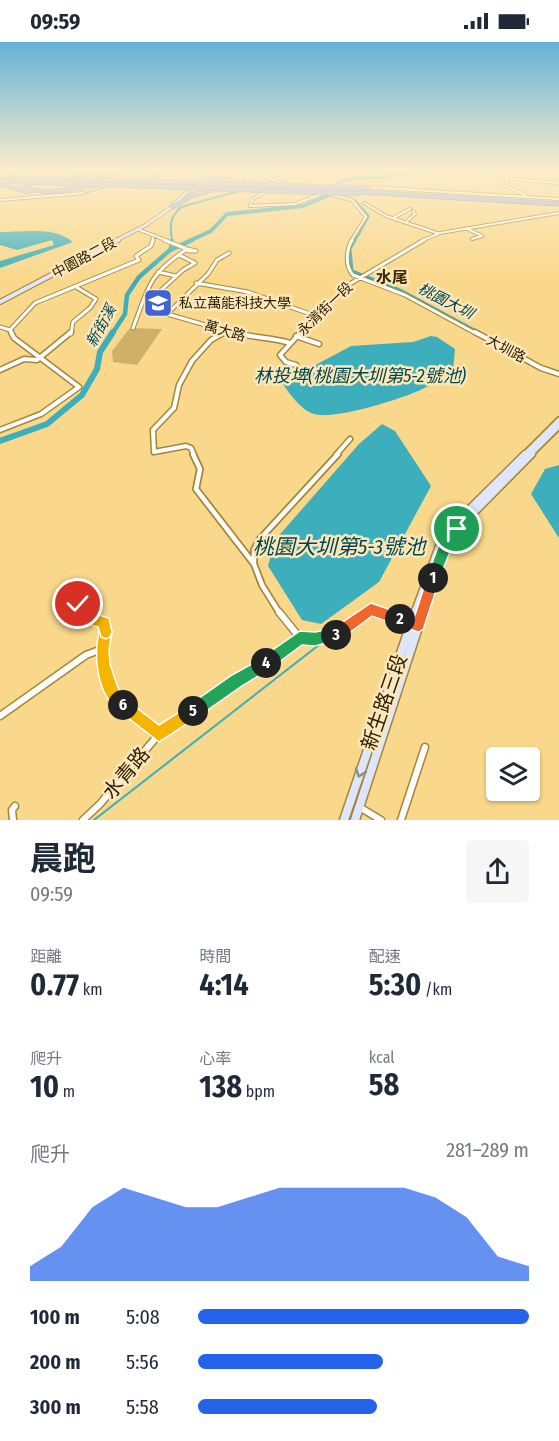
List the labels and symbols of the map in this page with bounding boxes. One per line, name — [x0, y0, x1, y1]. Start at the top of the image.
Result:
street label: 中園路二段 — [49, 234, 119, 282]
district label: 水尾 — [376, 268, 408, 287]
street label: 永清街一段 — [294, 279, 356, 339]
water label: 桃園大圳 — [415, 279, 479, 324]
school or university icon: 私立萬能科技大學 — [142, 287, 174, 319]
place label: 私立萬能科技大學 — [179, 295, 291, 312]
water label: 新街溪 — [82, 300, 121, 350]
street label: 萬大路 — [202, 317, 248, 345]
street label: 大圳路 — [483, 332, 529, 366]
water label: 林投埤(桃園大圳第5-2號池) — [254, 365, 466, 387]
pin — [431, 503, 482, 554]
water label: 桃園大圳第5-3號池 — [253, 534, 427, 560]
pin: 1 — [418, 563, 448, 593]
pin — [52, 578, 103, 629]
pin: 2 — [385, 604, 415, 634]
pin: 3 — [321, 620, 351, 650]
pin: 4 — [251, 648, 281, 678]
street label: 新生路三段 — [356, 651, 412, 753]
pin: 6 — [108, 690, 138, 720]
pin: 5 — [178, 696, 208, 726]
street label: 水青路 — [98, 742, 154, 804]
one-way arrow — [355, 767, 368, 778]

